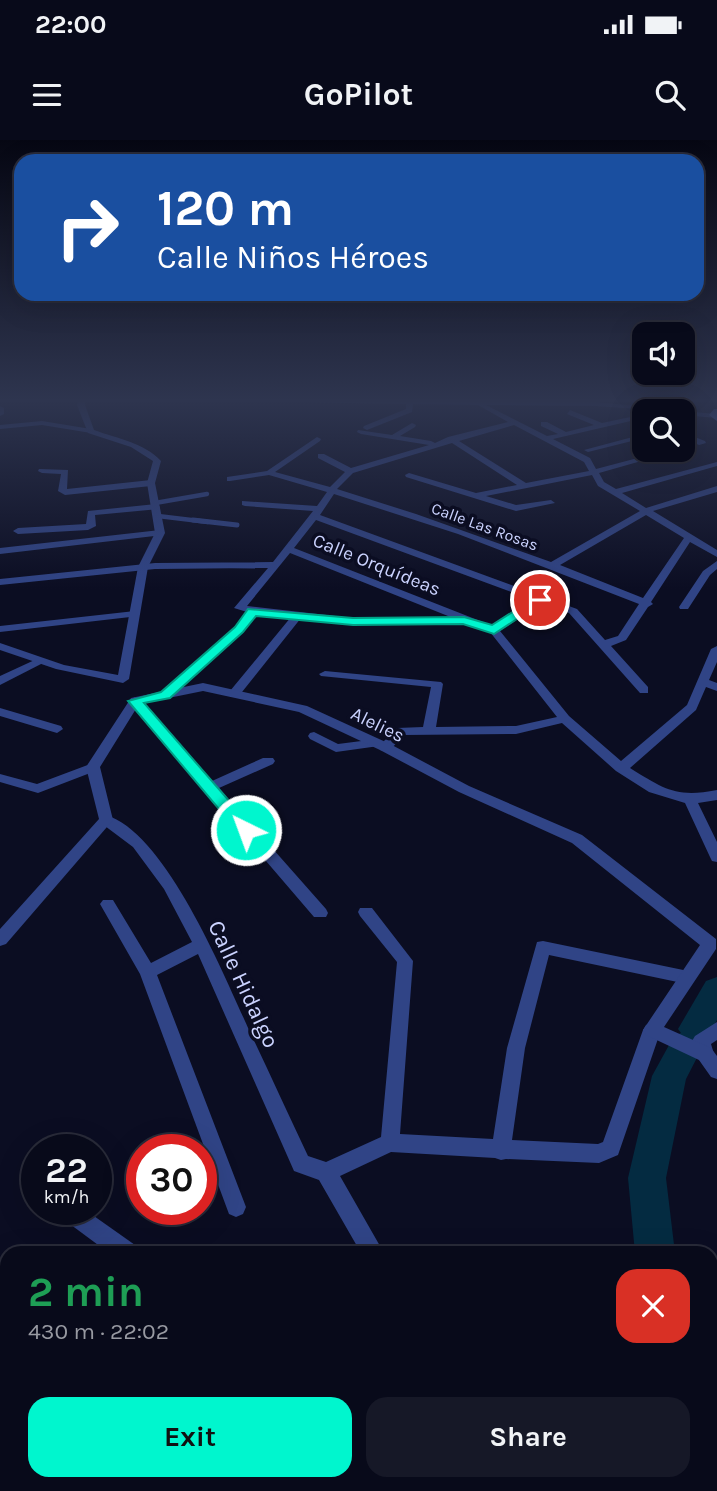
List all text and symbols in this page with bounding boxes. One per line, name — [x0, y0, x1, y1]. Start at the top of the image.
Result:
text: 22:00 — [35, 9, 106, 40]
icon: menu — [28, 76, 66, 114]
text: GoPilot — [304, 76, 413, 113]
icon: search — [651, 76, 689, 114]
text: 120 m — [157, 180, 294, 237]
icon: right — [42, 182, 133, 273]
text: Calle Niños Héroes — [157, 239, 429, 276]
map controls — [632, 322, 695, 462]
button: sound — [632, 322, 695, 385]
button: search — [632, 399, 695, 462]
street label: Calle Las Rosas — [429, 498, 541, 555]
street label: Calle Orquídeas — [310, 529, 444, 601]
pin — [510, 570, 570, 630]
icon: arrive — [521, 581, 559, 619]
street label: Alelies — [347, 703, 408, 747]
position arrow — [209, 793, 283, 867]
street label: Calle Hidalgo — [202, 916, 285, 1052]
speed limit sign: 30 — [126, 1134, 217, 1225]
text: 22 — [45, 1150, 88, 1191]
text: km/h — [44, 1186, 89, 1208]
text: 2 min — [28, 1267, 144, 1317]
button: close — [616, 1269, 690, 1343]
text: 430 m · 22:02 — [28, 1318, 169, 1345]
button: Exit — [28, 1397, 352, 1477]
button: Share — [366, 1397, 690, 1477]

